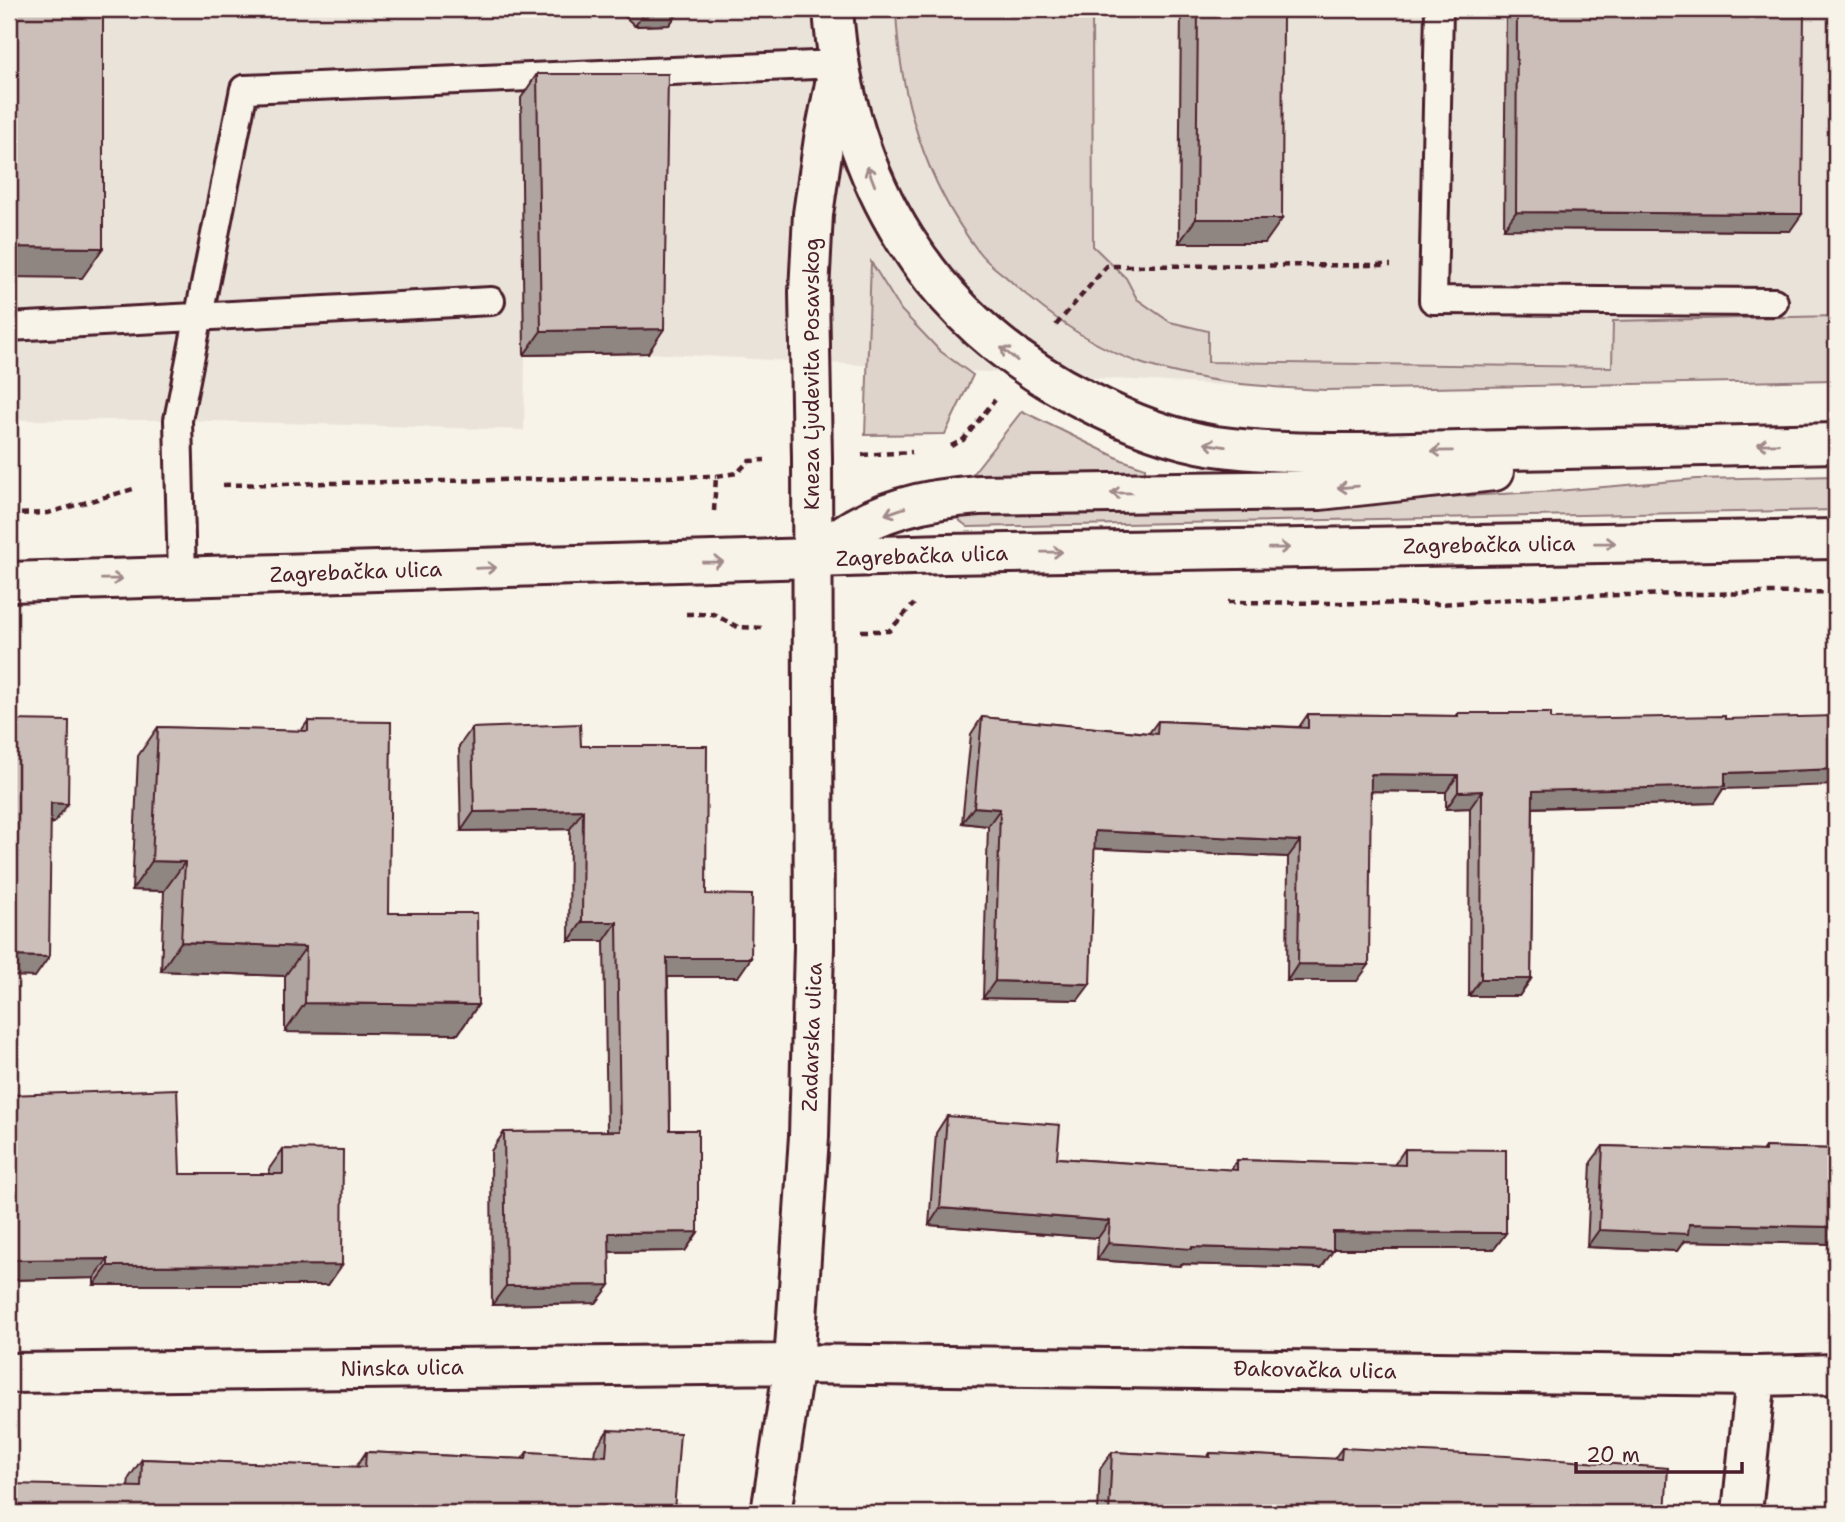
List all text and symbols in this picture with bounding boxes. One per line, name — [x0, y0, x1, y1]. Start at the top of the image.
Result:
one-way arrow — [864, 166, 877, 187]
street label: Kneza Ljudevita Posavskog — [798, 238, 826, 510]
one-way arrow — [1001, 346, 1019, 361]
one-way arrow — [1204, 438, 1227, 451]
one-way arrow — [1757, 438, 1780, 451]
one-way arrow — [1431, 444, 1454, 458]
one-way arrow — [1337, 481, 1360, 494]
one-way arrow — [1110, 486, 1133, 500]
one-way arrow — [885, 506, 907, 518]
street label: Zagrebačka ulica — [1403, 529, 1575, 561]
one-way arrow — [1593, 536, 1616, 550]
street label: Zagrebačka ulica — [835, 539, 1009, 573]
one-way arrow — [1267, 541, 1290, 555]
one-way arrow — [1040, 545, 1063, 559]
street label: Zagrebačka ulica — [269, 555, 443, 589]
one-way arrow — [702, 555, 725, 569]
one-way arrow — [474, 562, 497, 575]
one-way arrow — [100, 572, 123, 586]
street label: Zadarska ulica — [795, 962, 829, 1112]
street label: Ninska ulica — [340, 1353, 464, 1383]
street label: Đakovačka ulica — [1233, 1355, 1397, 1385]
scale bar — [1576, 1431, 1742, 1475]
text: 20 m — [1586, 1441, 1640, 1469]

